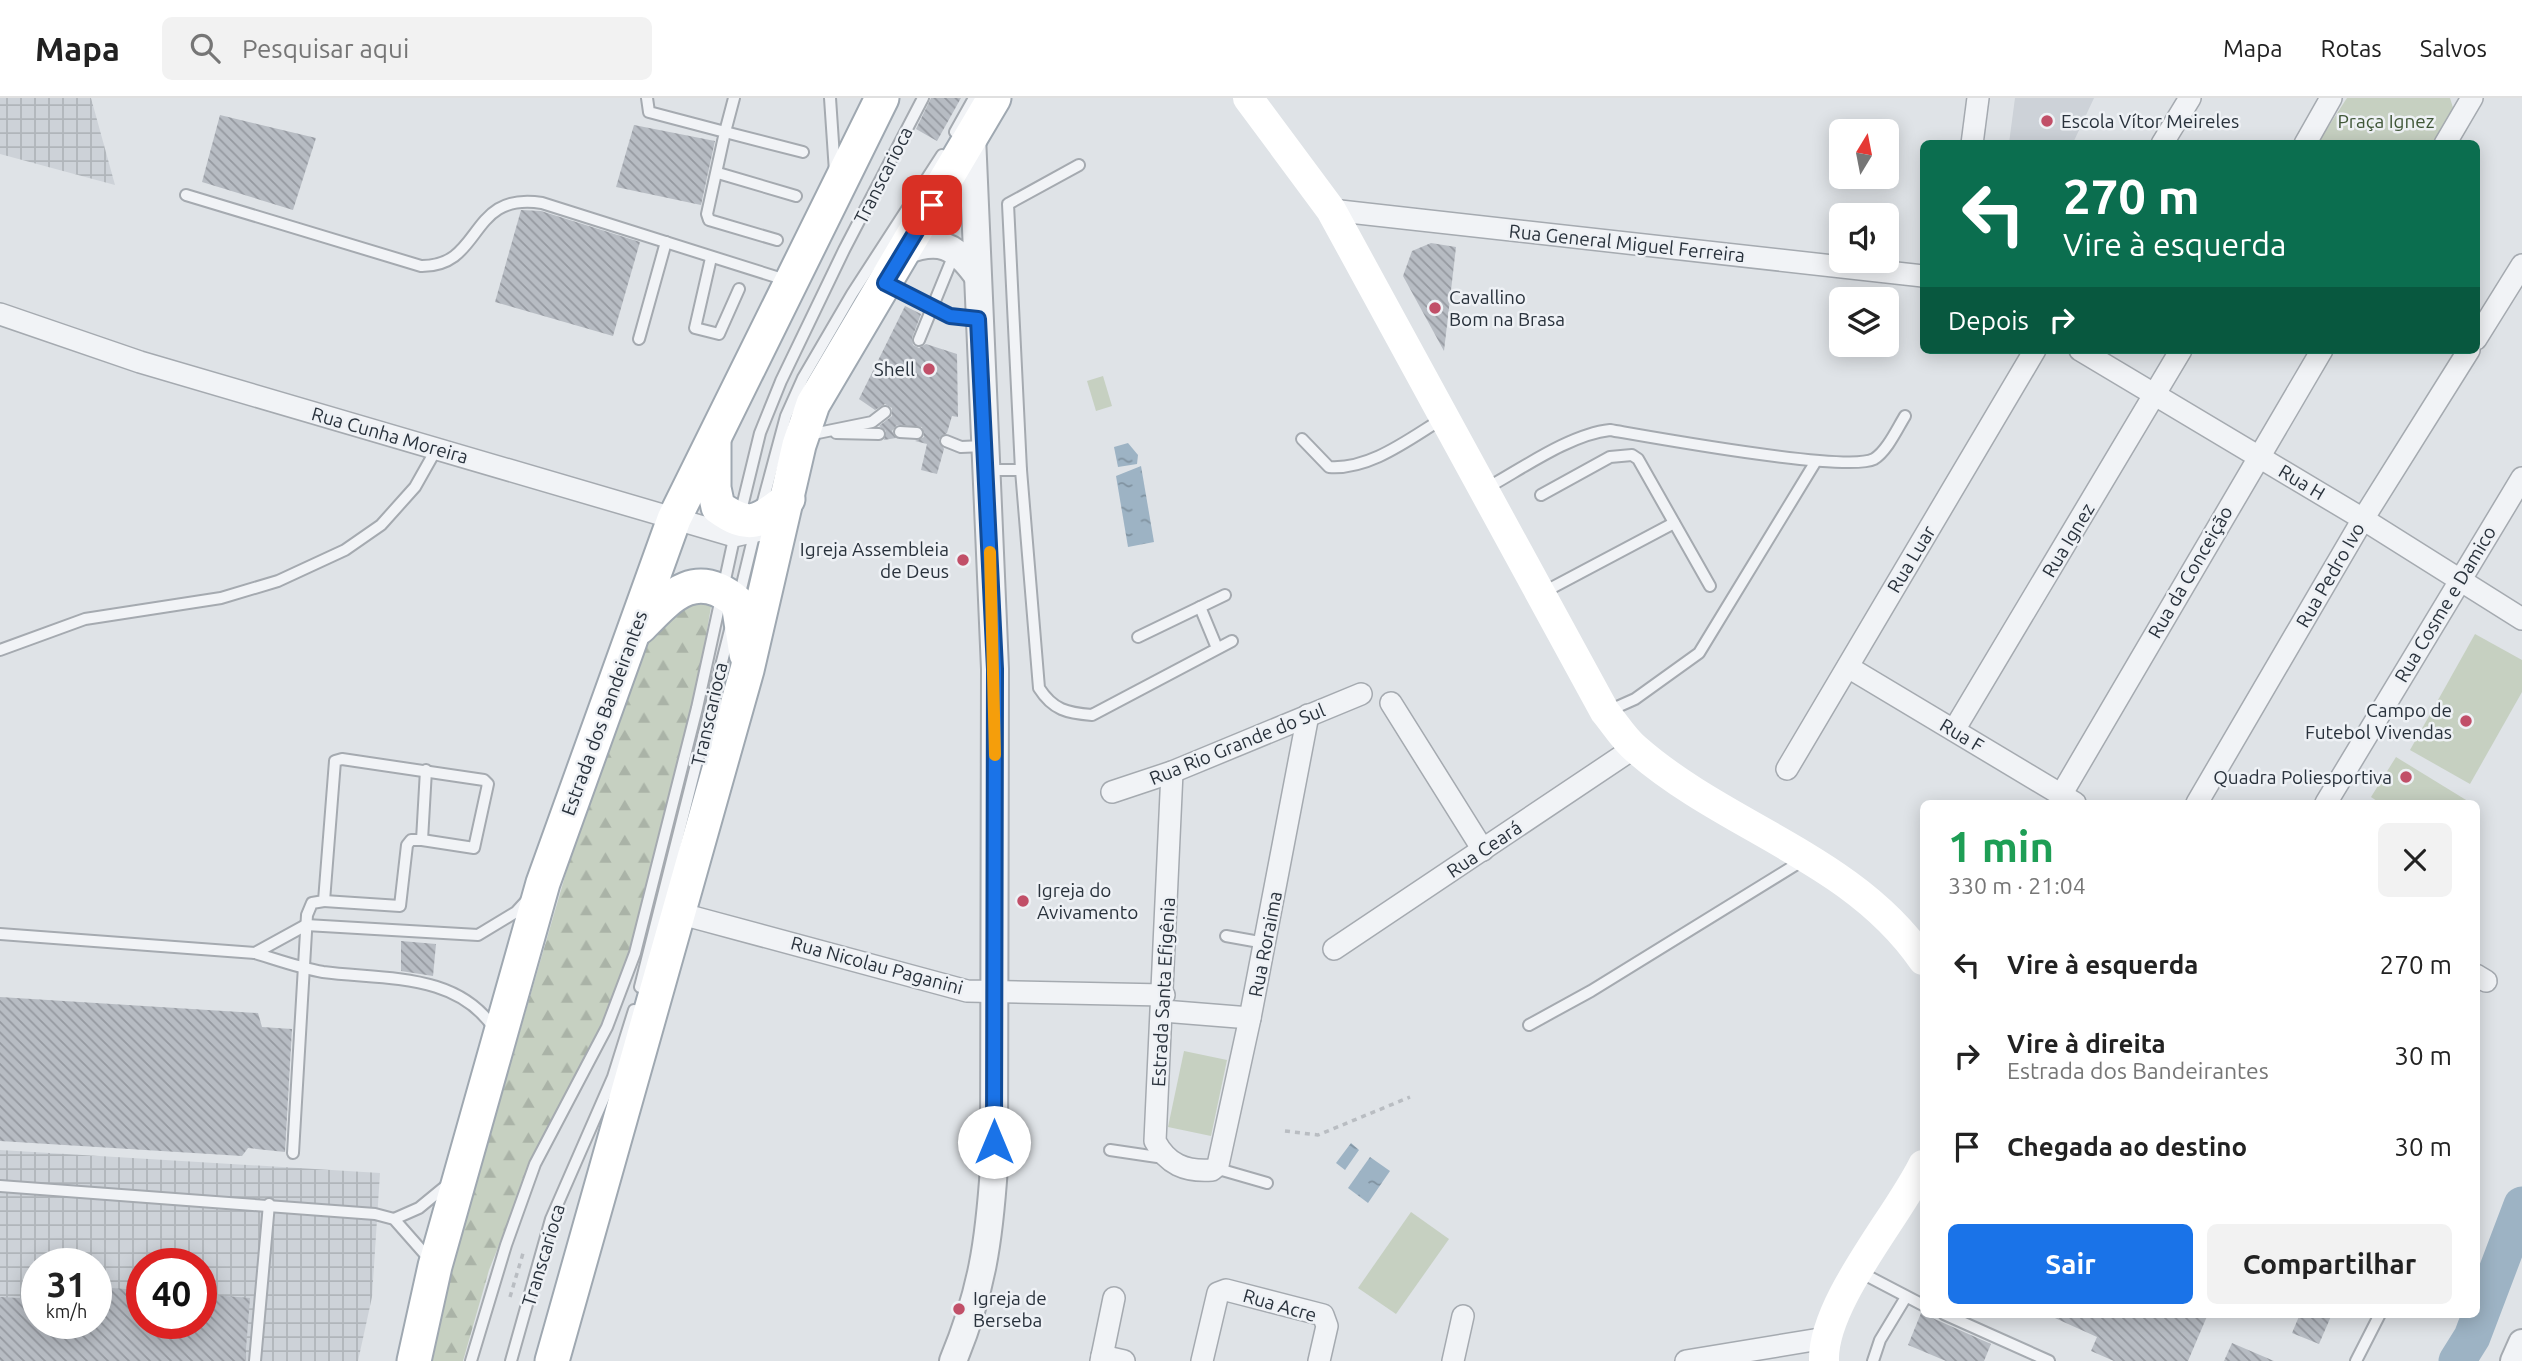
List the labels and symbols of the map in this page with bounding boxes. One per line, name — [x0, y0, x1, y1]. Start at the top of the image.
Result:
place label: Escola Vítor Meireles — [2061, 110, 2239, 132]
park label: Praça Ignez — [2337, 110, 2435, 132]
marker: Escola Vítor Meireles — [2039, 113, 2055, 129]
north arrow — [1829, 119, 1899, 189]
street label: Transcarioca — [849, 123, 917, 227]
pin — [902, 175, 962, 235]
street label: Rua General Miguel Ferreira — [1508, 220, 1746, 266]
place label: Cavallino Bom na Brasa — [1449, 286, 1565, 330]
marker: Cavallino Bom na Brasa — [1427, 300, 1443, 316]
place label: Shell — [874, 358, 915, 380]
marker: Shell — [921, 361, 937, 377]
street label: Rua Cunha Moreira — [309, 402, 471, 468]
street label: Rua H — [2275, 460, 2329, 504]
street label: Rua Ignez — [2037, 499, 2099, 581]
street label: Rua da Conceição — [2143, 502, 2237, 642]
street label: Rua Pedro Ivo — [2291, 519, 2369, 631]
street label: Rua Luar — [1882, 521, 1940, 597]
street label: Rua Cosme e Damico — [2390, 522, 2500, 686]
place label: Igreja Assembleia de Deus — [800, 538, 949, 582]
marker: Igreja Assembleia de Deus — [955, 552, 971, 568]
street label: Estrada dos Bandeirantes — [557, 608, 651, 818]
street label: Transcarioca — [686, 660, 732, 768]
street label: Rua Rio Grande do Sul — [1146, 699, 1328, 789]
place label: Campo de Futebol Vivendas — [2305, 699, 2452, 743]
marker: Campo de Futebol Vivendas — [2458, 713, 2474, 729]
street label: Rua F — [1936, 714, 1988, 756]
place label: Quadra Poliesportiva — [2213, 766, 2392, 788]
marker: Quadra Poliesportiva — [2398, 769, 2414, 785]
street label: Rua Ceará — [1442, 816, 1526, 882]
place label: Igreja do Avivamento — [1037, 879, 1138, 923]
street label: Rua Roraima — [1244, 889, 1286, 999]
marker: Igreja do Avivamento — [1015, 893, 1031, 909]
street label: Estrada Santa Efigênia — [1147, 897, 1179, 1087]
street label: Rua Nicolau Paganini — [788, 931, 966, 999]
position arrow — [957, 1105, 1031, 1179]
street label: Transcarioca — [517, 1201, 569, 1309]
speed limit sign: 40 — [126, 1248, 217, 1339]
street label: Rua Acre — [1241, 1284, 1319, 1326]
place label: Igreja de Berseba — [973, 1287, 1047, 1331]
marker: Igreja de Berseba — [951, 1301, 967, 1317]

